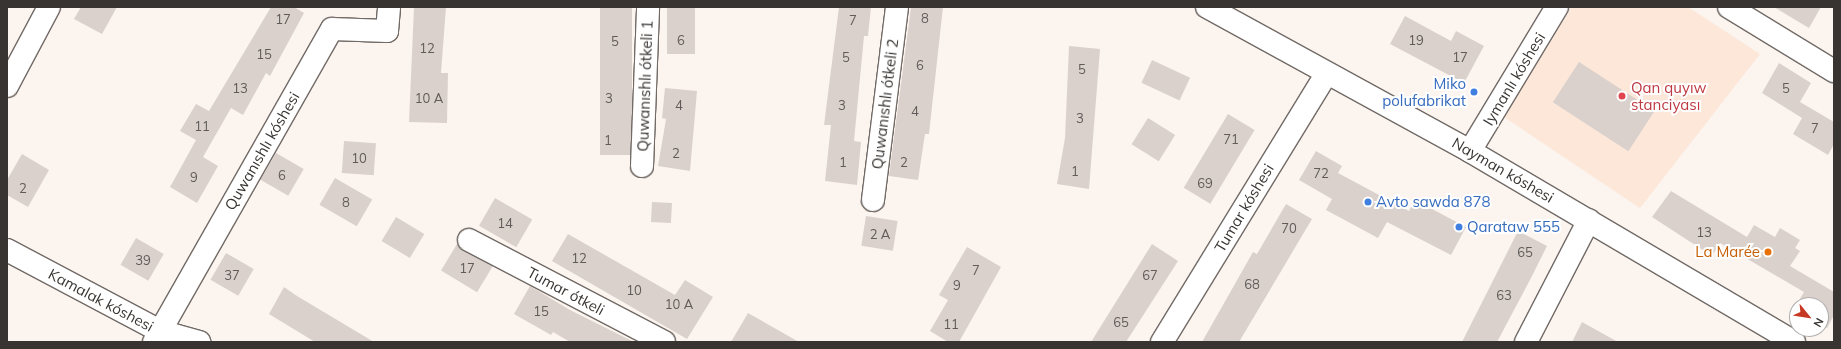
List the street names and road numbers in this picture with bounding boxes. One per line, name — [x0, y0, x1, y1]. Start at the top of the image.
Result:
street label: Quwanıshlı ótkeli 1 — [634, 20, 656, 152]
street label: Iymanlı kóshesi — [1479, 29, 1549, 129]
street label: Quwanıshlı ótkeli 2 — [868, 38, 902, 170]
street label: Quwanıshlı kóshesi — [221, 89, 303, 213]
street label: Nayman kóshesi — [1449, 134, 1557, 206]
street label: Tumar kóshesi — [1211, 161, 1277, 255]
street label: Tumar ótkeli — [524, 263, 608, 319]
street label: Kamalak kóshesi — [45, 265, 157, 335]

